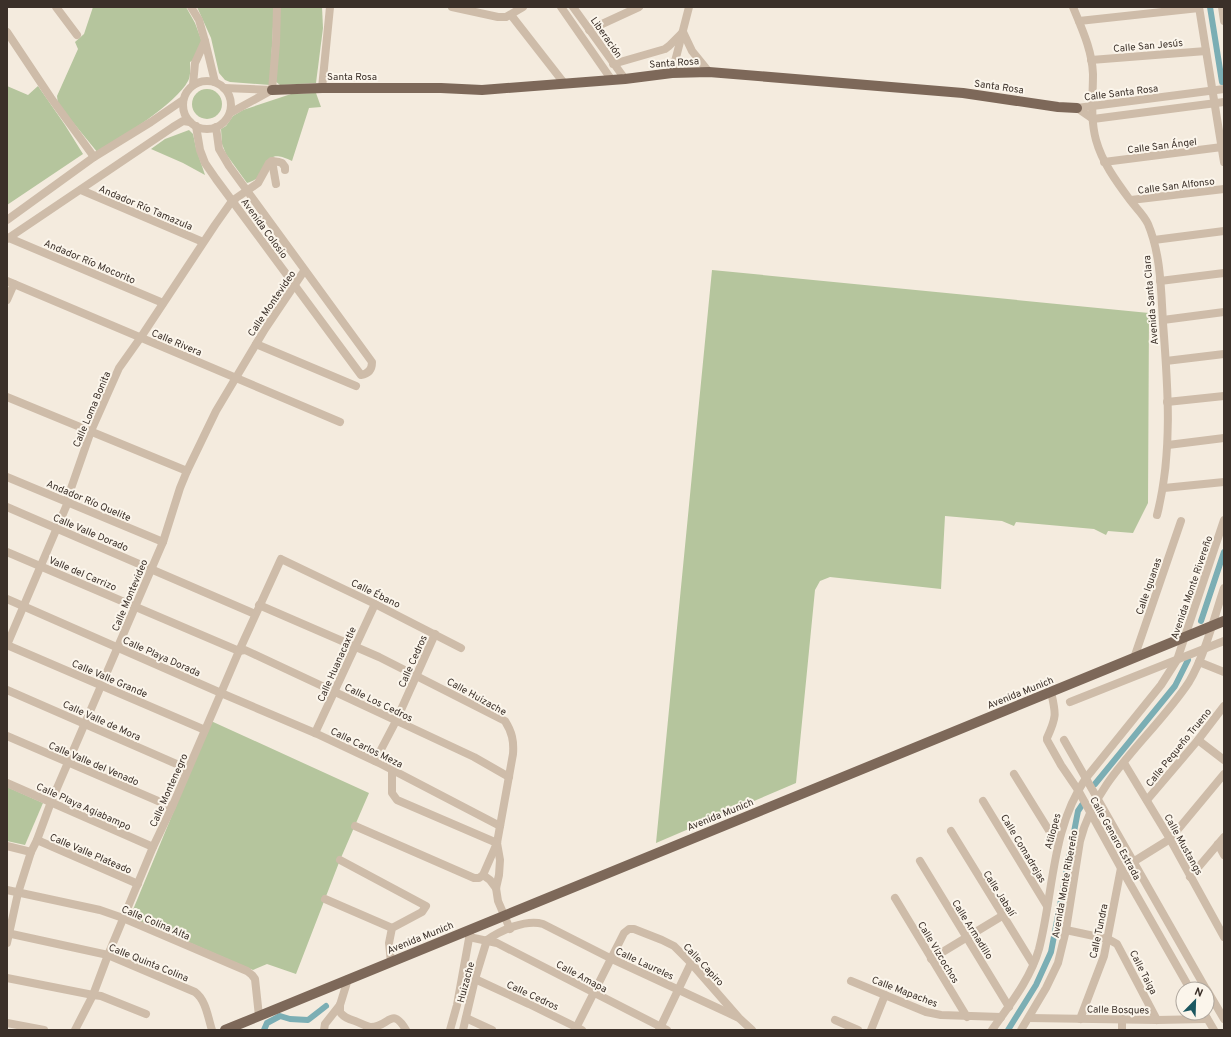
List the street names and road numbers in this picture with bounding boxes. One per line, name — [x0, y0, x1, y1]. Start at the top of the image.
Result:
street label: Liberación — [587, 15, 625, 61]
street label: Calle San Jesús — [1113, 37, 1184, 56]
street label: Santa Rosa — [649, 55, 699, 72]
street label: Santa Rosa — [327, 71, 377, 84]
street label: Santa Rosa — [973, 78, 1024, 97]
street label: Calle Santa Rosa — [1083, 82, 1159, 104]
street label: Calle San Ángel — [1127, 136, 1198, 157]
street label: Calle San Alfonso — [1137, 175, 1216, 198]
street label: Andador Río Tamazula — [97, 183, 194, 234]
street label: Avenida Colosio — [238, 196, 290, 262]
street label: Andador Río Mocorito — [42, 237, 138, 288]
street label: Avenida Santa Clara — [1141, 255, 1162, 345]
street label: Calle Montevideo — [245, 268, 299, 339]
street label: Calle Rivera — [149, 327, 204, 360]
street label: Calle Loma Bonita — [71, 370, 114, 450]
street label: Andador Río Quelite — [44, 478, 133, 525]
street label: Calle Valle Dorado — [51, 512, 131, 555]
street label: Avenida Monte Rivereño — [1169, 534, 1216, 641]
street label: Valle del Carrizo — [46, 554, 119, 595]
street label: Calle Iguanas — [1134, 556, 1165, 617]
street label: Calle Montevideo — [109, 557, 152, 634]
street label: Calle Ébano — [349, 577, 402, 612]
street label: Calle Huanacaxtle — [315, 625, 360, 704]
street label: Calle Cedros — [396, 633, 431, 690]
street label: Calle Playa Dorada — [120, 634, 202, 680]
street label: Calle Valle Grande — [70, 658, 149, 701]
street label: Avenida Munich — [985, 674, 1056, 713]
street label: Calle Huizache — [444, 676, 509, 719]
street label: Calle Los Cedros — [342, 681, 415, 726]
street label: Calle Valle de Mora — [60, 698, 143, 744]
street label: Calle Pequeño Trueno — [1143, 706, 1215, 790]
street label: Calle Carlos Meza — [328, 725, 405, 772]
street label: Calle Valle del Venado — [46, 739, 141, 790]
street label: Calle Montenegro — [147, 751, 192, 829]
street label: Calle Playa Agiabampo — [34, 781, 133, 834]
street label: Calle Genaro Estrada — [1086, 795, 1143, 883]
street label: Avenida Munich — [685, 796, 756, 835]
street label: Calle Comadrejas — [997, 812, 1048, 886]
street label: Atilopes — [1042, 812, 1065, 851]
street label: Calle Mustangs — [1160, 812, 1205, 878]
street label: Avenida Monte Ribereño — [1050, 829, 1081, 939]
street label: Calle Valle Plateado — [47, 831, 134, 878]
street label: Calle Jabalí — [980, 868, 1019, 920]
street label: Calle Armadillo — [948, 898, 995, 962]
street label: Calle Colina Alta — [119, 903, 192, 944]
street label: Calle Tundra — [1087, 903, 1112, 960]
street label: Avenida Munich — [385, 919, 456, 958]
street label: Calle Vizcochos — [914, 919, 961, 986]
street label: Calle Quinta Colina — [107, 941, 190, 985]
street label: Calle Capiro — [680, 941, 726, 989]
street label: Calle Laureles — [613, 945, 676, 984]
street label: Calle Taiga — [1126, 948, 1159, 997]
street label: Calle Amapa — [553, 958, 609, 996]
street label: Huizache — [455, 961, 478, 1004]
street label: Calle Mapaches — [870, 974, 940, 1011]
street label: Calle Cedros — [504, 979, 561, 1014]
street label: Calle Bosques — [1087, 1003, 1150, 1018]

